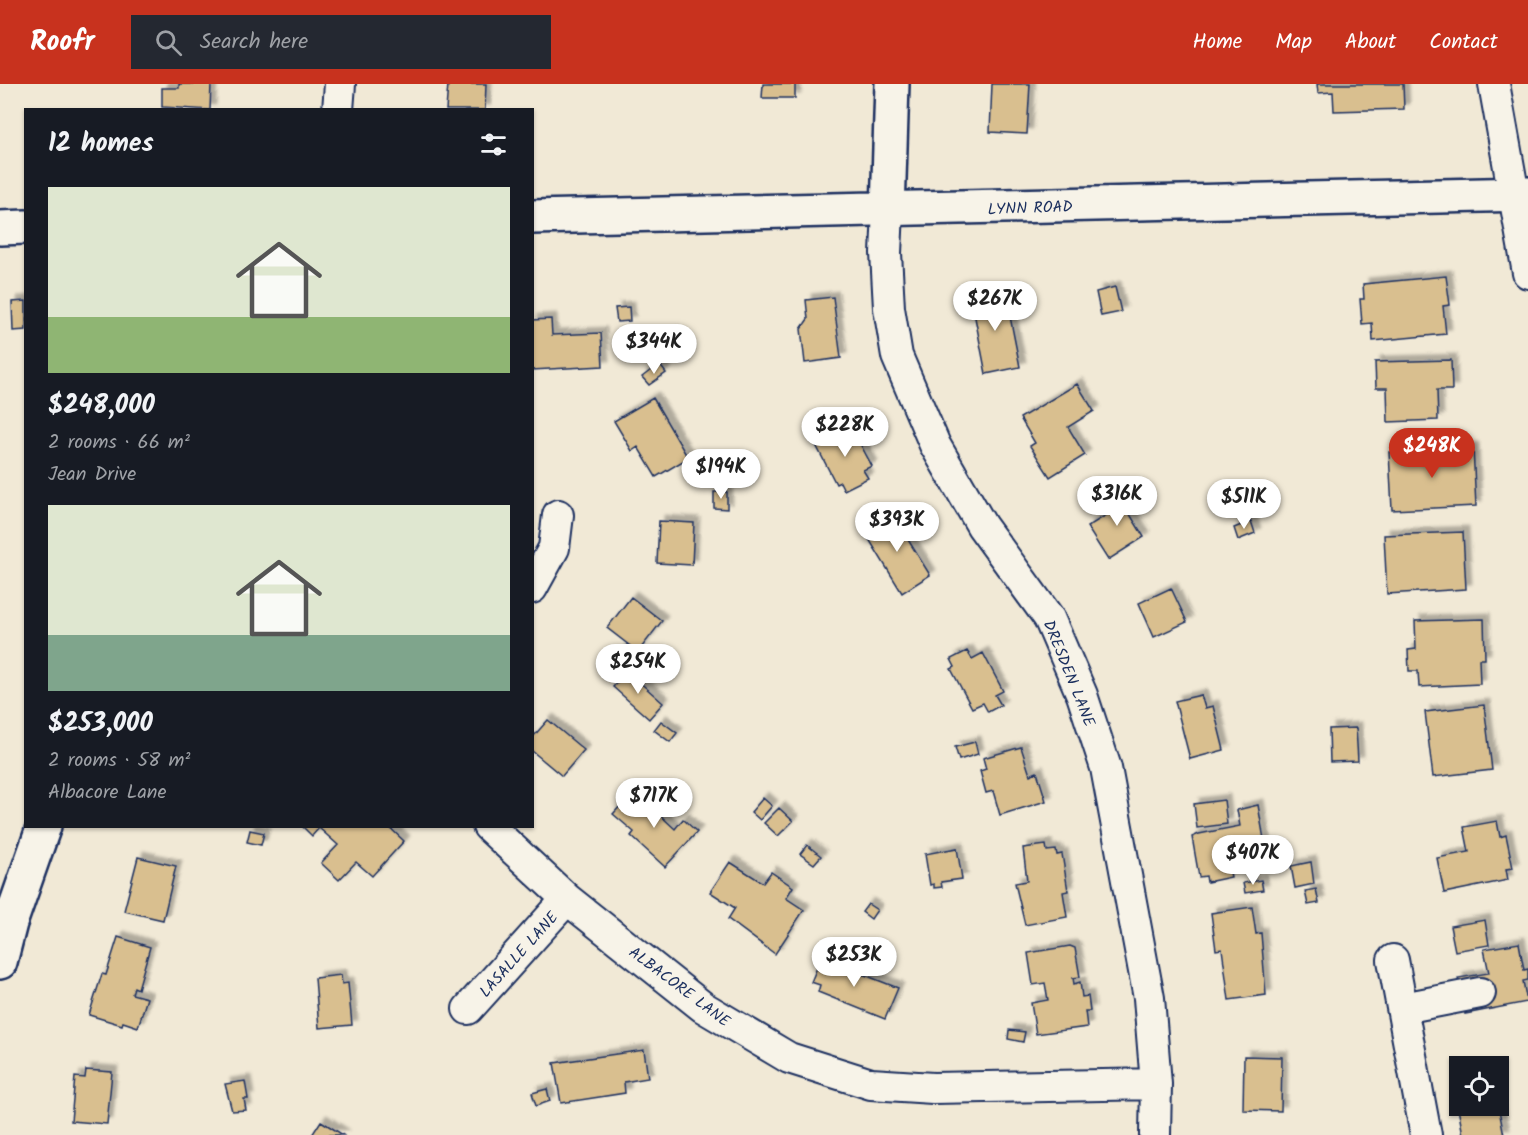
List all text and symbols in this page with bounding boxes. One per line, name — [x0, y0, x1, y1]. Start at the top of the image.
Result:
search box — [131, 15, 551, 69]
text: Roofr — [30, 20, 95, 65]
text: Search here — [200, 25, 308, 60]
icon: search — [152, 26, 185, 59]
text: Home — [1193, 26, 1242, 59]
text: Map — [1275, 26, 1312, 59]
text: About — [1345, 26, 1396, 59]
text: Contact — [1429, 26, 1498, 59]
text: 12 homes — [48, 123, 154, 165]
icon: filters — [477, 128, 510, 161]
street label: LYNN ROAD — [987, 195, 1073, 222]
icon: home — [225, 226, 333, 334]
pin: $267K — [953, 281, 1037, 332]
text: $267K — [967, 284, 1023, 316]
pin: $344K — [612, 324, 696, 375]
text: $344K — [626, 327, 682, 359]
text: $248,000 — [48, 385, 155, 427]
pin: $228K — [803, 407, 887, 458]
text: $228K — [816, 410, 875, 442]
text: 2 rooms · 66 m² — [48, 427, 190, 459]
pin: $248K — [1390, 428, 1474, 479]
text: $248K — [1403, 431, 1461, 463]
pin: $194K — [679, 449, 763, 500]
text: $194K — [696, 452, 746, 484]
text: Jean Drive — [48, 459, 136, 491]
pin: $316K — [1075, 476, 1159, 527]
text: $316K — [1091, 479, 1143, 511]
pin: $511K — [1202, 479, 1286, 530]
text: $511K — [1221, 482, 1267, 514]
pin: $393K — [855, 502, 939, 553]
text: $393K — [869, 505, 925, 537]
icon: home — [225, 544, 333, 652]
street label: DRESDEN LANE — [1036, 616, 1102, 731]
pin: $254K — [596, 644, 680, 695]
text: $254K — [610, 647, 666, 679]
text: $253,000 — [48, 703, 153, 745]
text: 2 rooms · 58 m² — [48, 745, 190, 777]
text: Albacore Lane — [48, 777, 167, 809]
pin: $717K — [612, 778, 696, 829]
text: $717K — [630, 781, 678, 813]
pin: $407K — [1211, 835, 1295, 886]
text: $407K — [1226, 838, 1280, 870]
street label: LASALLE LANE — [473, 906, 565, 1004]
pin: $253K — [812, 937, 896, 988]
text: $253K — [826, 940, 882, 972]
street label: ALBACORE LANE — [623, 941, 736, 1034]
map controls — [1449, 1056, 1509, 1116]
button: locate — [1449, 1056, 1509, 1116]

